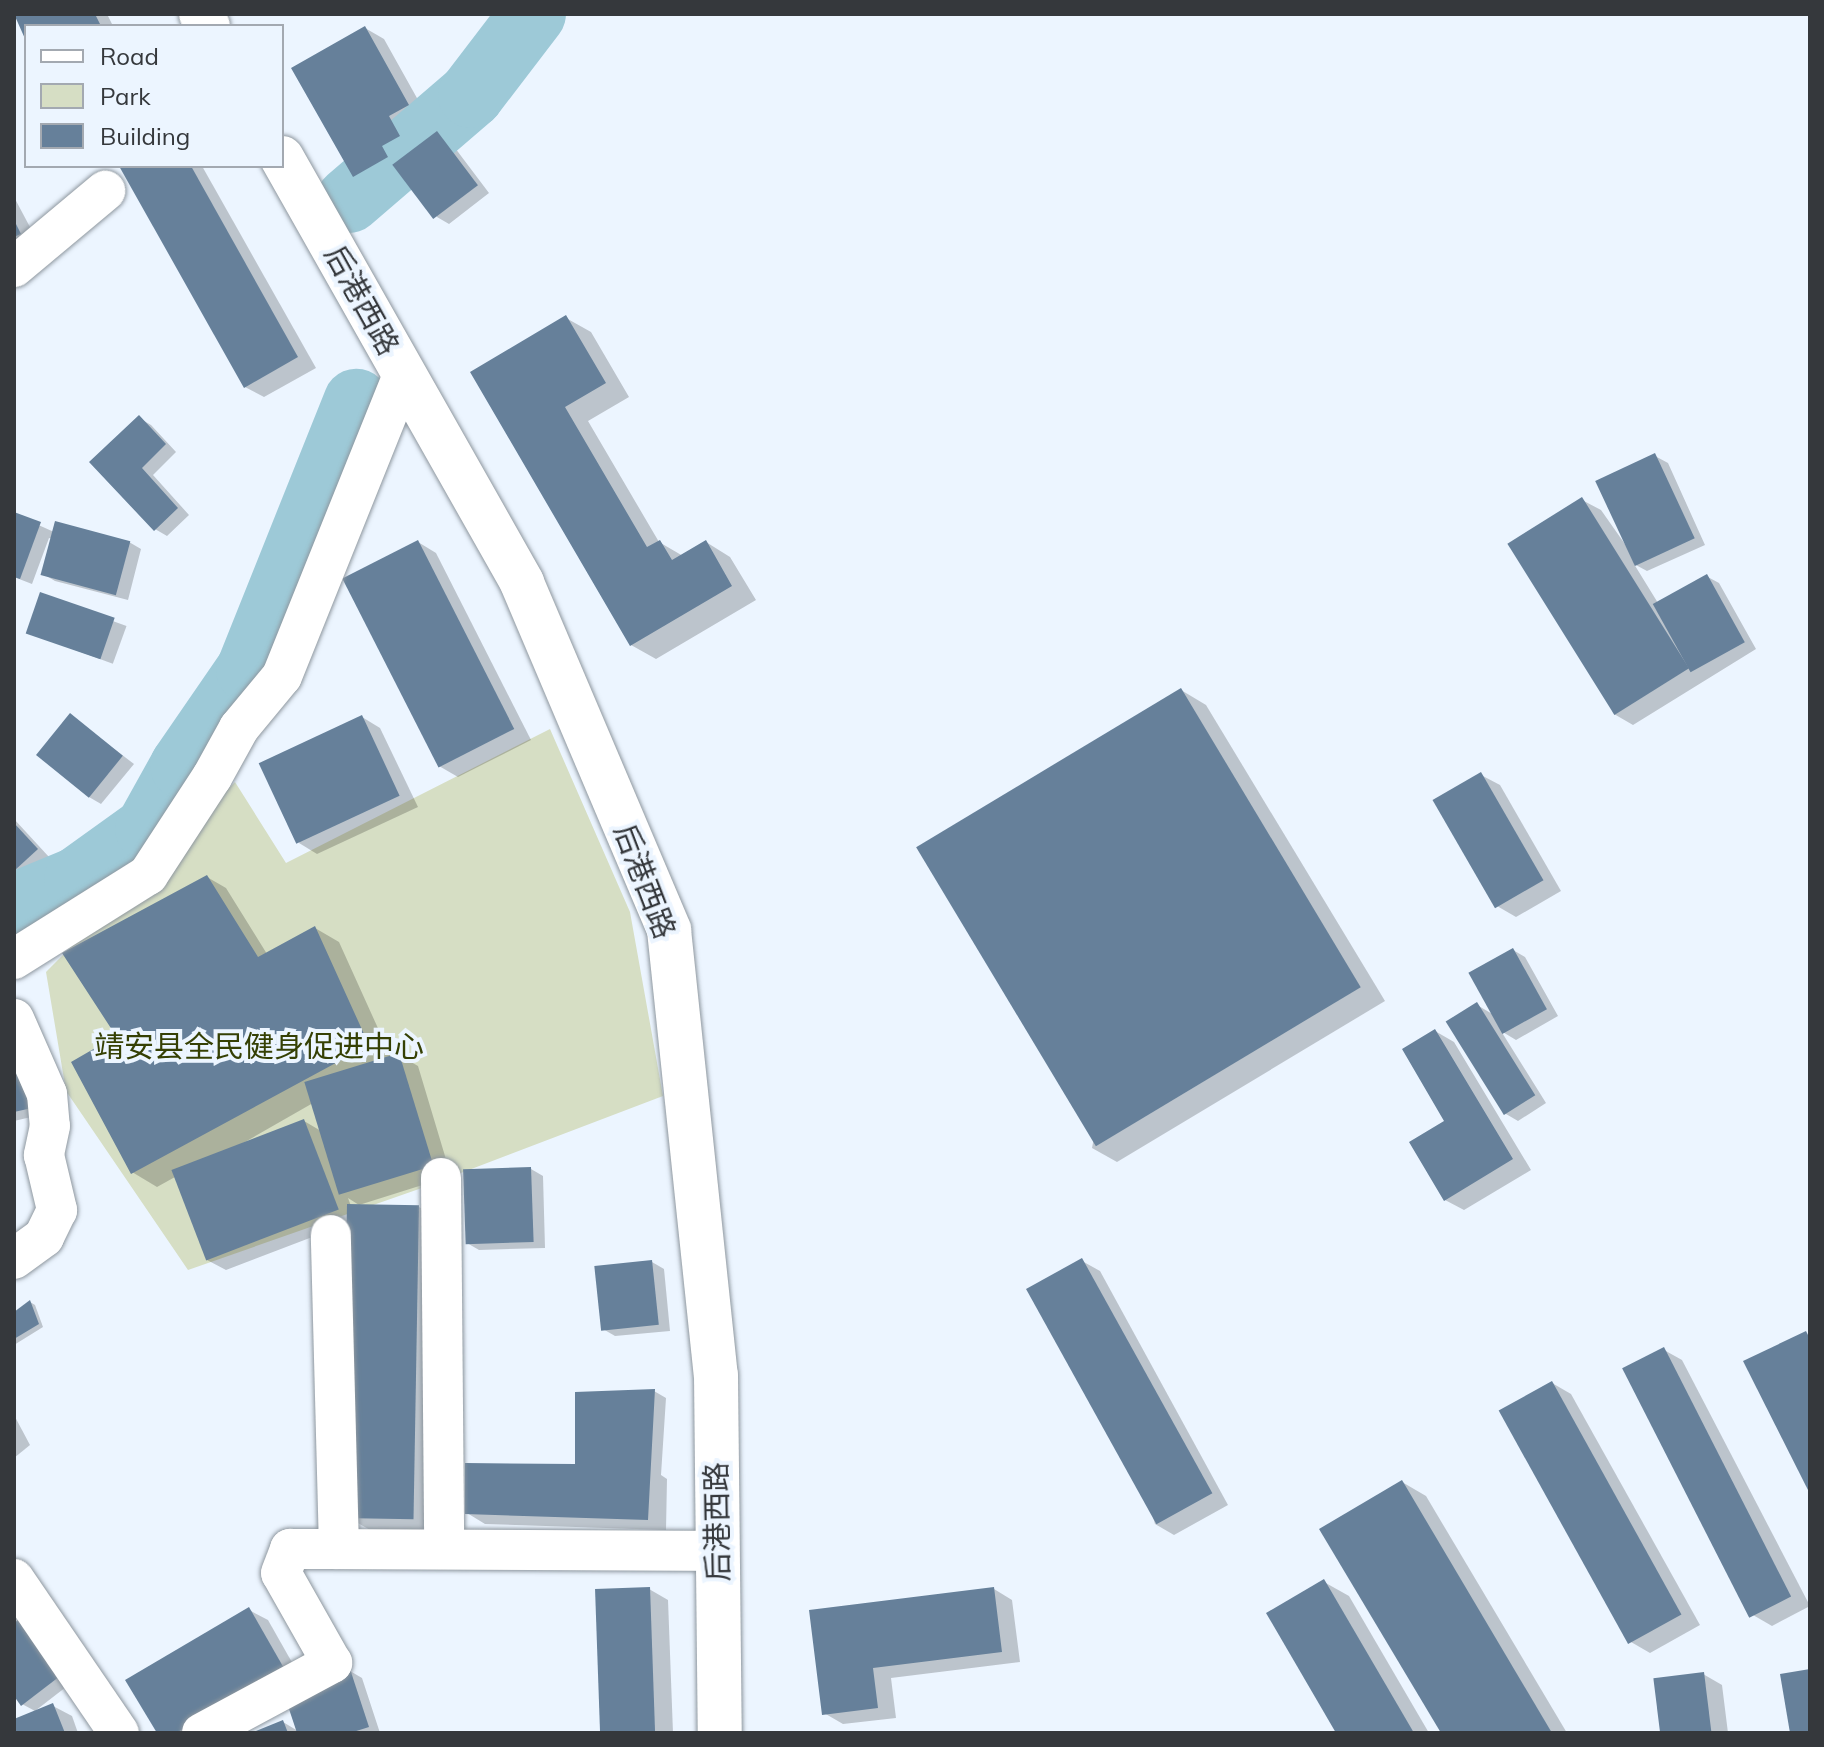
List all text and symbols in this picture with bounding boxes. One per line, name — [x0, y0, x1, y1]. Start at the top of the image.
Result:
legend — [24, 24, 284, 168]
text: Road — [100, 41, 159, 71]
text: Park — [100, 81, 151, 111]
text: Building — [100, 121, 190, 151]
street label: 后港西路 — [317, 239, 407, 361]
street label: 后港西路 — [607, 819, 683, 943]
park label: 靖安县全民健身促进中心 — [94, 1028, 424, 1064]
street label: 后港西路 — [698, 1462, 736, 1582]

